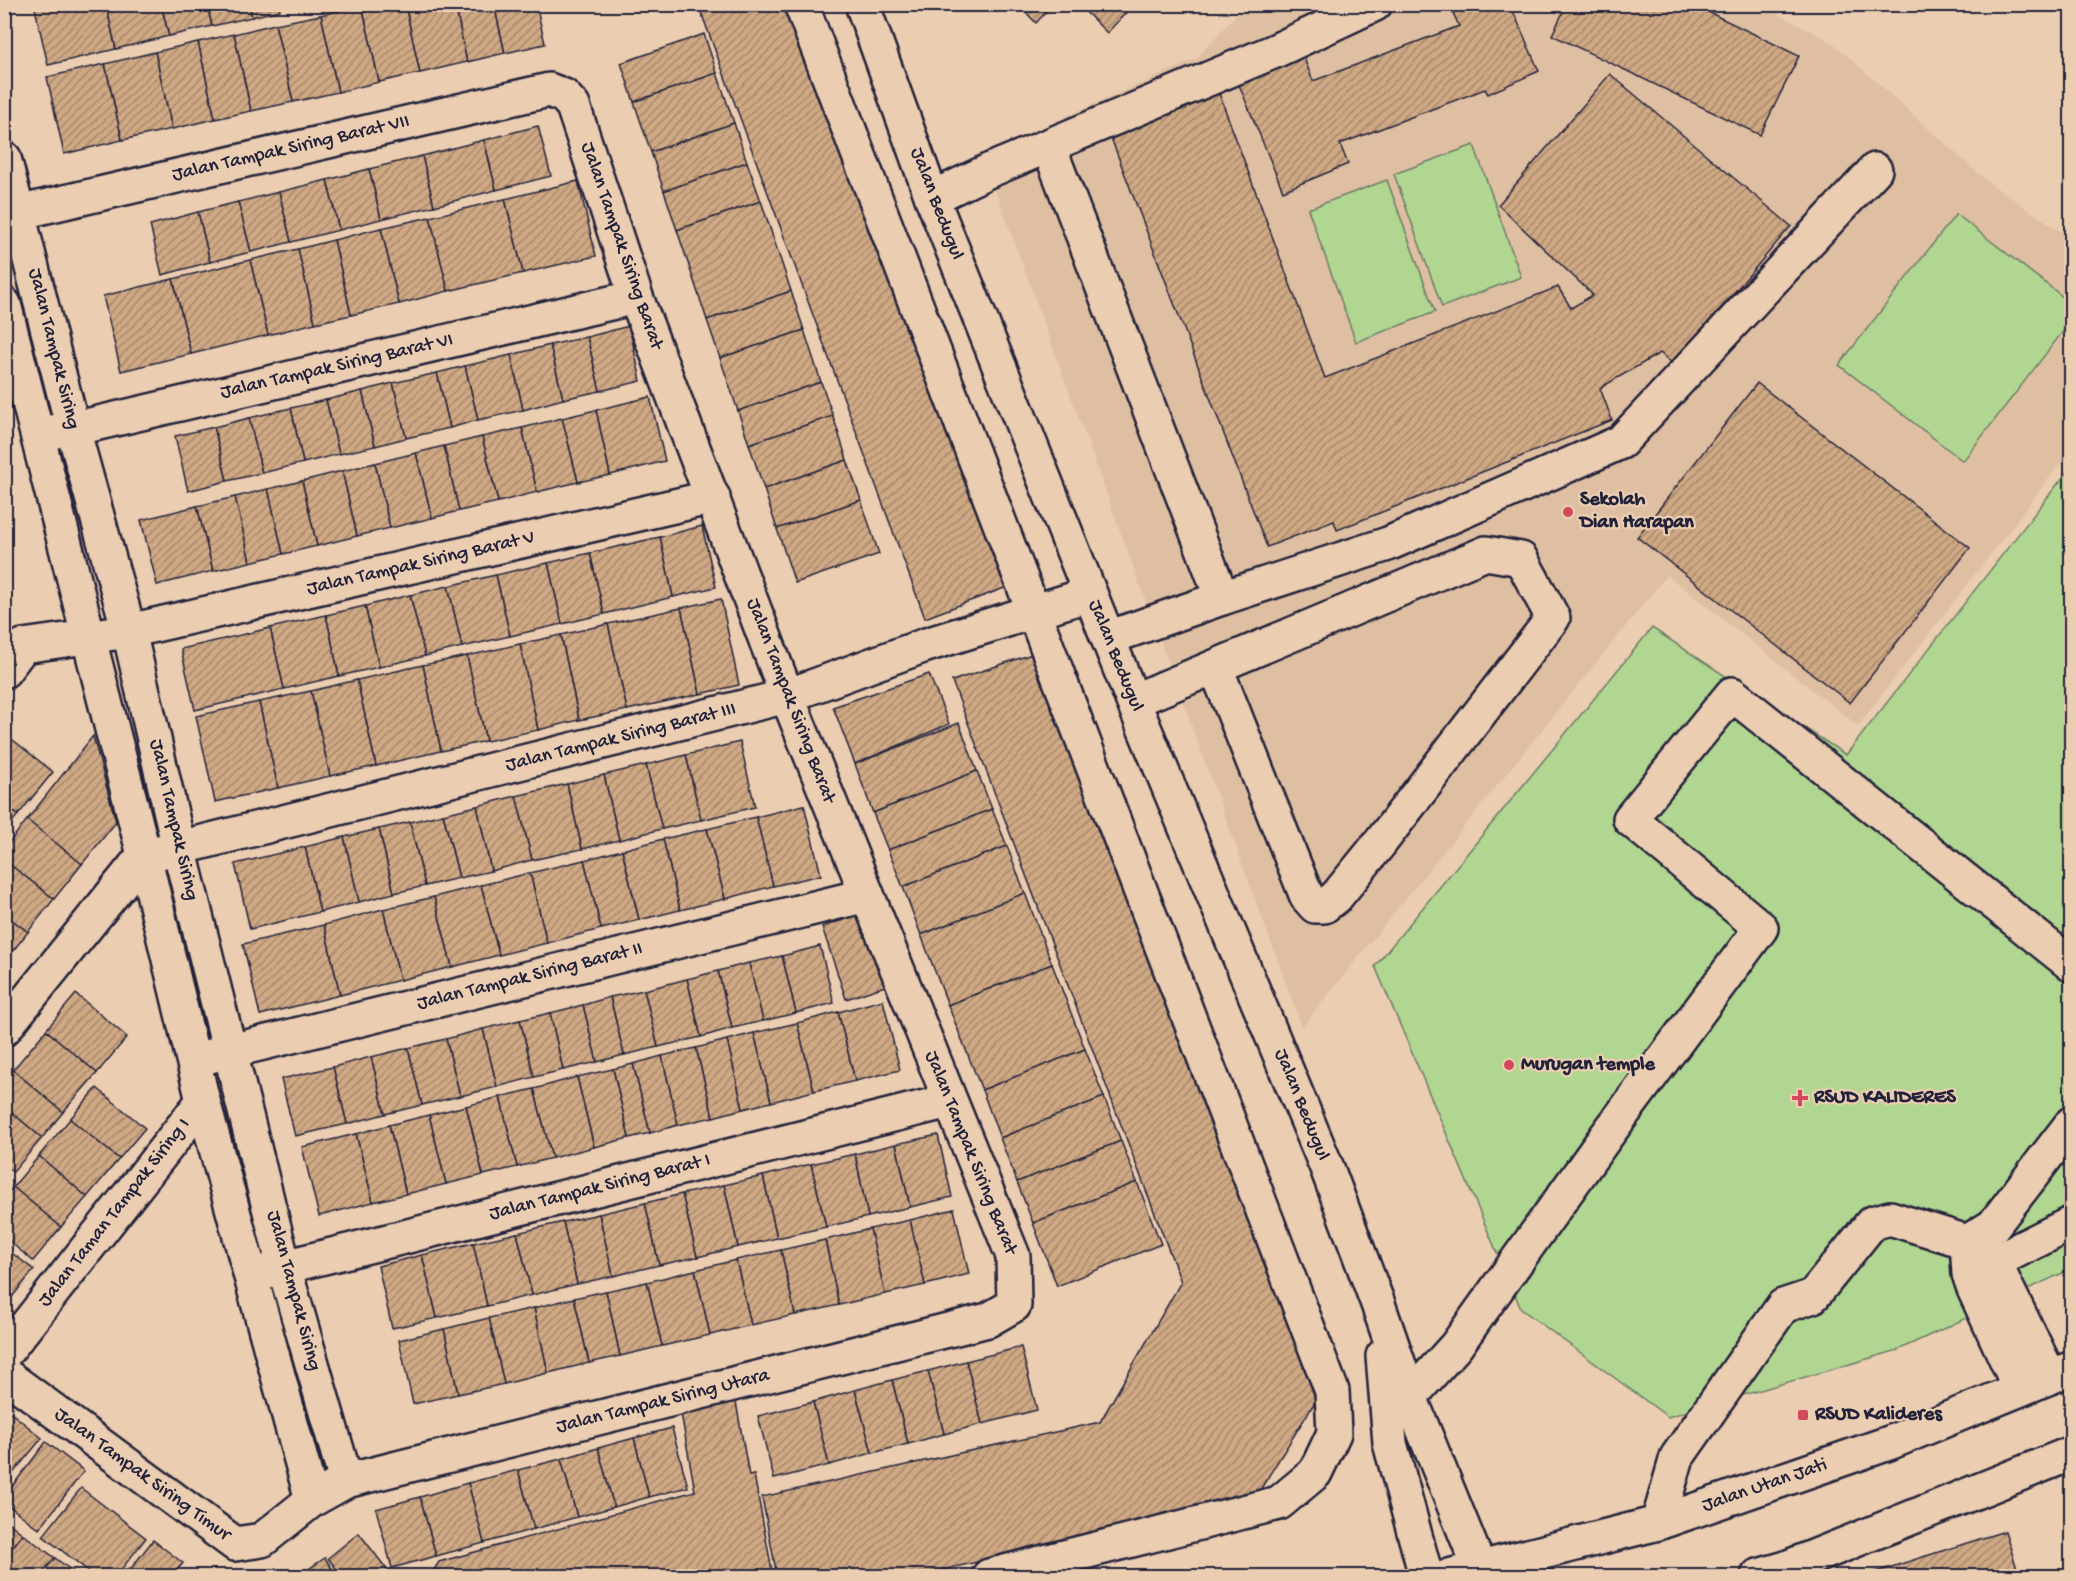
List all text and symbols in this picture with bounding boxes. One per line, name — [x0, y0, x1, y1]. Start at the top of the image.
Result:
street label: Jalan Tampak Siring Barat VII — [170, 110, 412, 188]
street label: Jalan Tampak Siring Barat — [575, 139, 668, 354]
street label: Jalan Bedugul — [904, 145, 968, 263]
street label: Jalan Tampak Siring — [22, 266, 84, 432]
street label: Jalan Tampak Siring Barat VI — [218, 329, 456, 405]
place label: Sekolah Dian Harapan — [1578, 489, 1694, 535]
marker: Sekolah Dian Harapan — [1561, 505, 1575, 519]
street label: Jalan Tampak Siring Barat V — [305, 527, 537, 601]
street label: Jalan Tampak Siring Barat — [740, 595, 840, 808]
street label: Jalan Bedugul — [1082, 597, 1148, 715]
street label: Jalan Tampak Siring Barat III — [503, 698, 739, 778]
street label: Jalan Tampak Siring — [143, 737, 203, 903]
street label: Jalan Tampak Siring Barat II — [415, 938, 645, 1016]
street label: Jalan Bedugul — [1268, 1046, 1334, 1164]
street label: Jalan Tampak Siring Barat — [919, 1048, 1022, 1260]
place label: Murugan temple — [1521, 1054, 1655, 1077]
marker: Murugan temple — [1502, 1058, 1516, 1072]
place label: RSUD KALIDERES — [1813, 1087, 1956, 1110]
marker: RSUD KALIDERES — [1791, 1089, 1809, 1107]
street label: Jalan Taman Tampak Siring I — [34, 1114, 196, 1312]
street label: Jalan Tampak Siring Barat I — [487, 1149, 713, 1227]
street label: Jalan Tampak Siring — [261, 1208, 325, 1374]
street label: Jalan Tampak Siring Utara — [554, 1364, 773, 1440]
street label: Jalan Tampak Siring Timur — [49, 1403, 236, 1548]
place label: RSUD Kalideres — [1814, 1404, 1943, 1427]
marker: RSUD Kalideres — [1796, 1408, 1810, 1422]
street label: Jalan Utan Jati — [1699, 1454, 1831, 1518]

